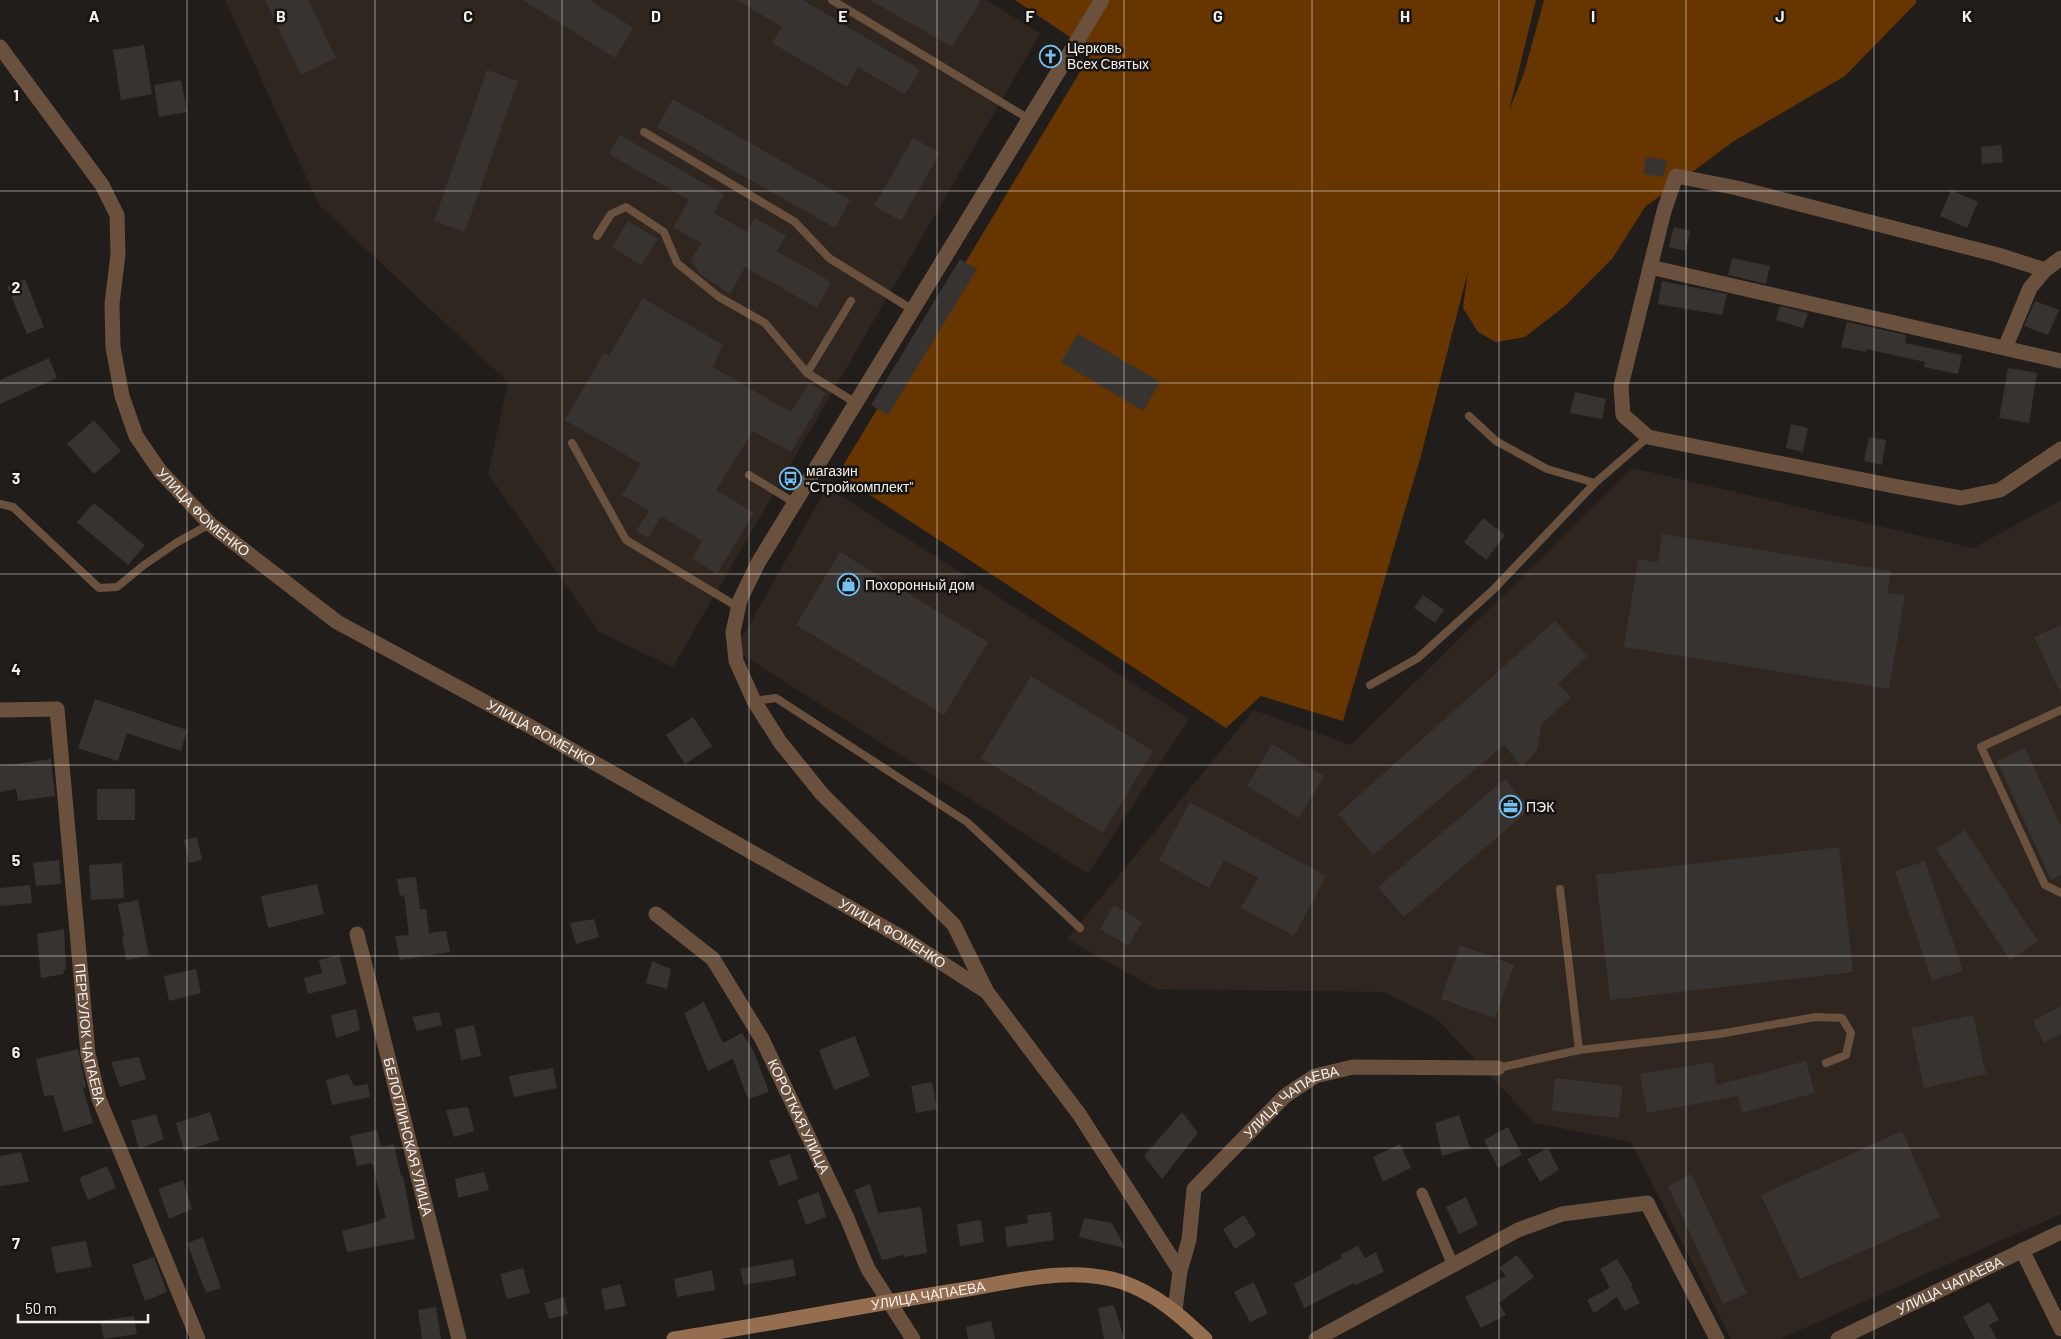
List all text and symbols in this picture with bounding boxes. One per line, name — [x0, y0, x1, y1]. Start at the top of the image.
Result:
text: A — [89, 6, 100, 25]
text: B — [276, 6, 286, 25]
text: C — [463, 6, 473, 25]
text: D — [651, 6, 661, 25]
text: E — [838, 6, 848, 25]
text: F — [1026, 6, 1035, 25]
text: G — [1213, 6, 1223, 25]
text: H — [1400, 6, 1410, 25]
text: I — [1591, 6, 1595, 25]
text: J — [1775, 6, 1785, 25]
text: K — [1962, 6, 1972, 25]
place label: Церковь Всех Святых — [1067, 39, 1149, 72]
church icon: Церковь Всех Святых — [1039, 44, 1063, 68]
text: 1 — [13, 85, 19, 104]
text: 2 — [12, 277, 21, 296]
place label: магазин "Стройкомплект" — [806, 462, 914, 495]
street label: УЛИЦА ФОМЕНКО — [153, 464, 253, 560]
bus stop icon: магазин "Стройкомплект" — [778, 467, 802, 491]
text: 3 — [12, 468, 20, 487]
shop icon: Похоронный дом — [837, 573, 861, 597]
place label: Похоронный дом — [865, 576, 975, 593]
text: 4 — [11, 659, 21, 678]
street label: УЛИЦА ФОМЕНКО — [484, 696, 599, 770]
office icon: ПЭК — [1498, 795, 1522, 819]
place label: ПЭК — [1526, 798, 1555, 815]
text: 5 — [12, 850, 21, 869]
street label: УЛИЦА ФОМЕНКО — [836, 894, 949, 971]
street label: ПЕРЕУЛОК ЧАПАЕВА — [72, 963, 110, 1108]
text: 6 — [12, 1042, 21, 1061]
street label: БЕЛОГЛИНСКАЯ УЛИЦА — [380, 1056, 437, 1218]
street label: КОРОТКАЯ УЛИЦА — [765, 1056, 834, 1177]
street label: УЛИЦА ЧАПАЕВА — [1240, 1062, 1341, 1141]
text: 7 — [12, 1233, 20, 1252]
street label: УЛИЦА ЧАПАЕВА — [1894, 1252, 2006, 1318]
street label: УЛИЦА ЧАПАЕВА — [870, 1277, 987, 1313]
scale bar — [18, 1292, 148, 1324]
text: 50 m — [25, 1299, 57, 1317]

